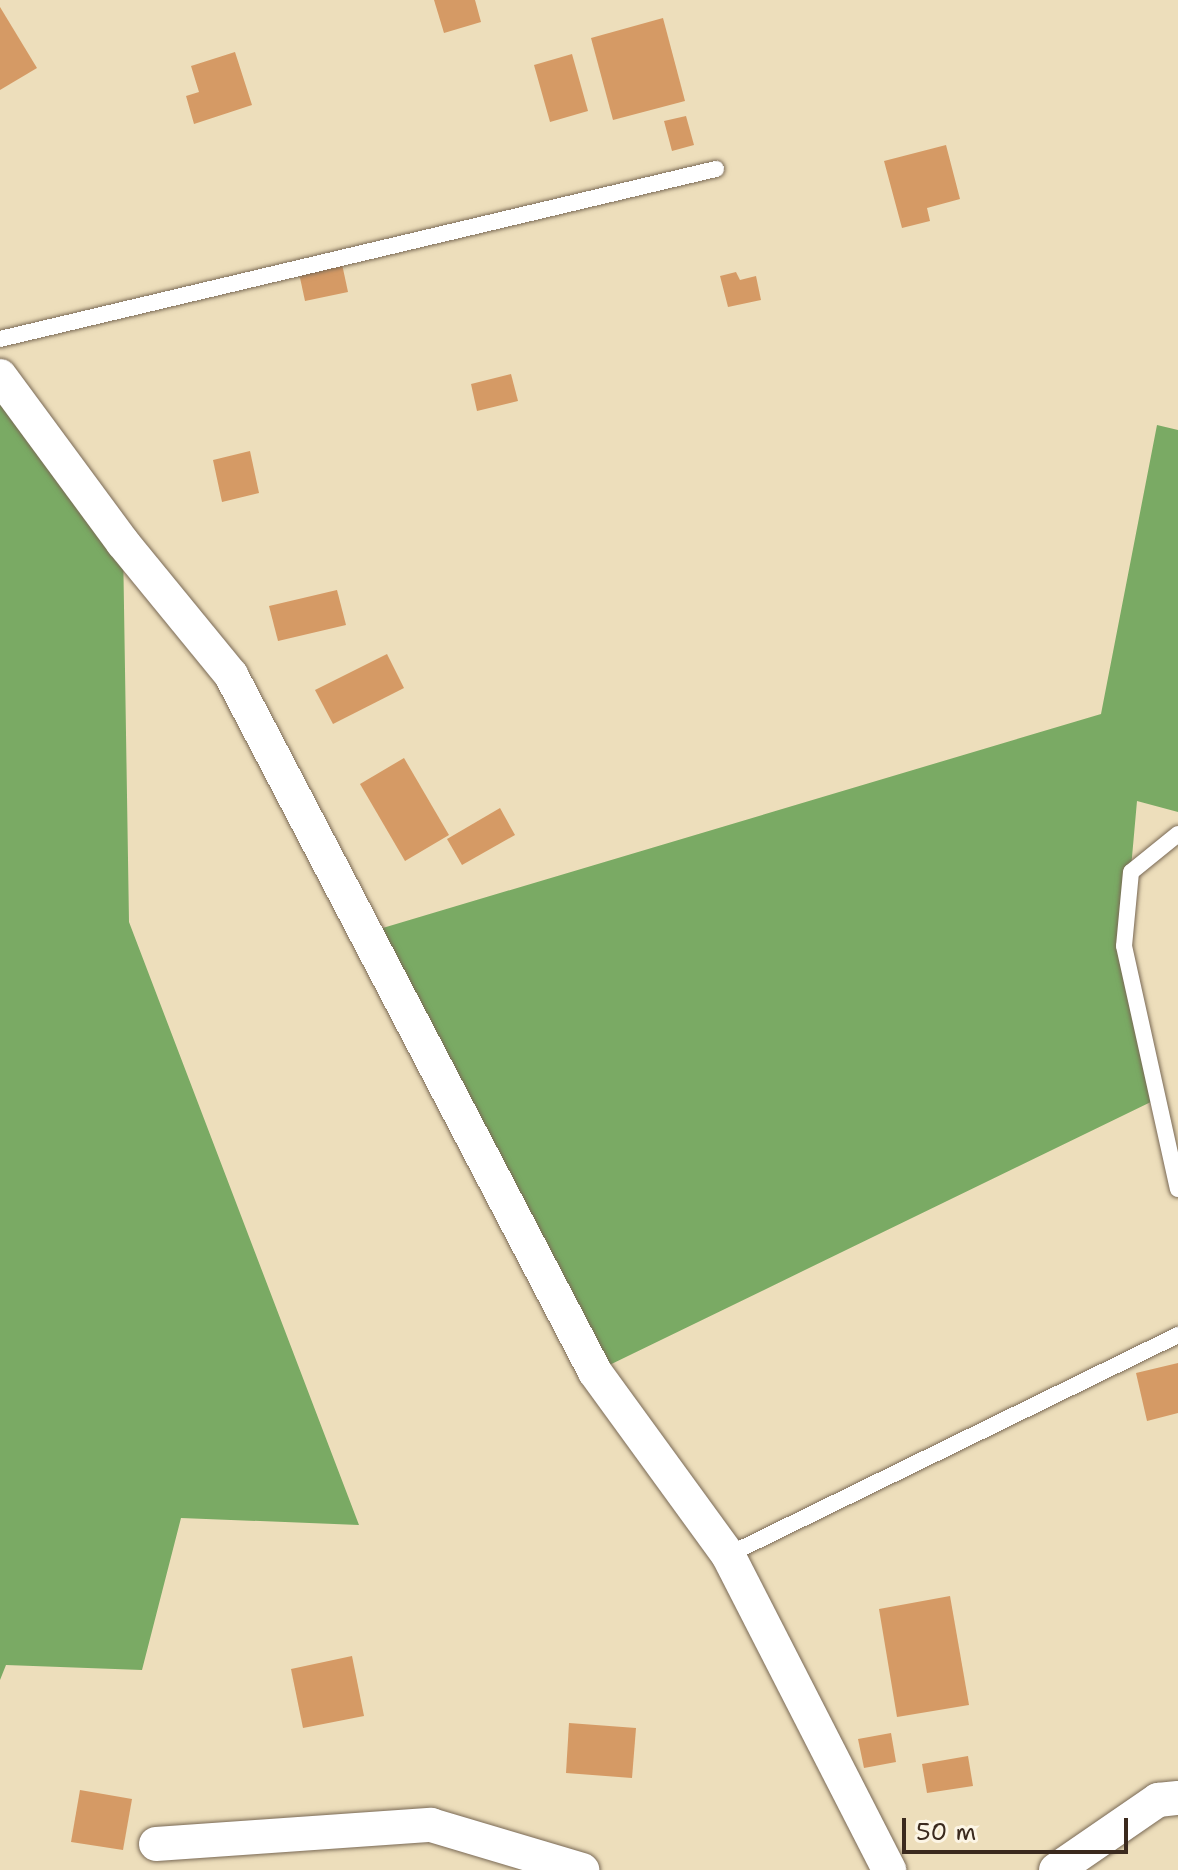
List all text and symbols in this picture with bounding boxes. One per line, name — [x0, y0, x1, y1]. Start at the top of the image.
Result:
scale bar — [906, 1802, 1132, 1852]
text: 50 m — [916, 1816, 976, 1848]

